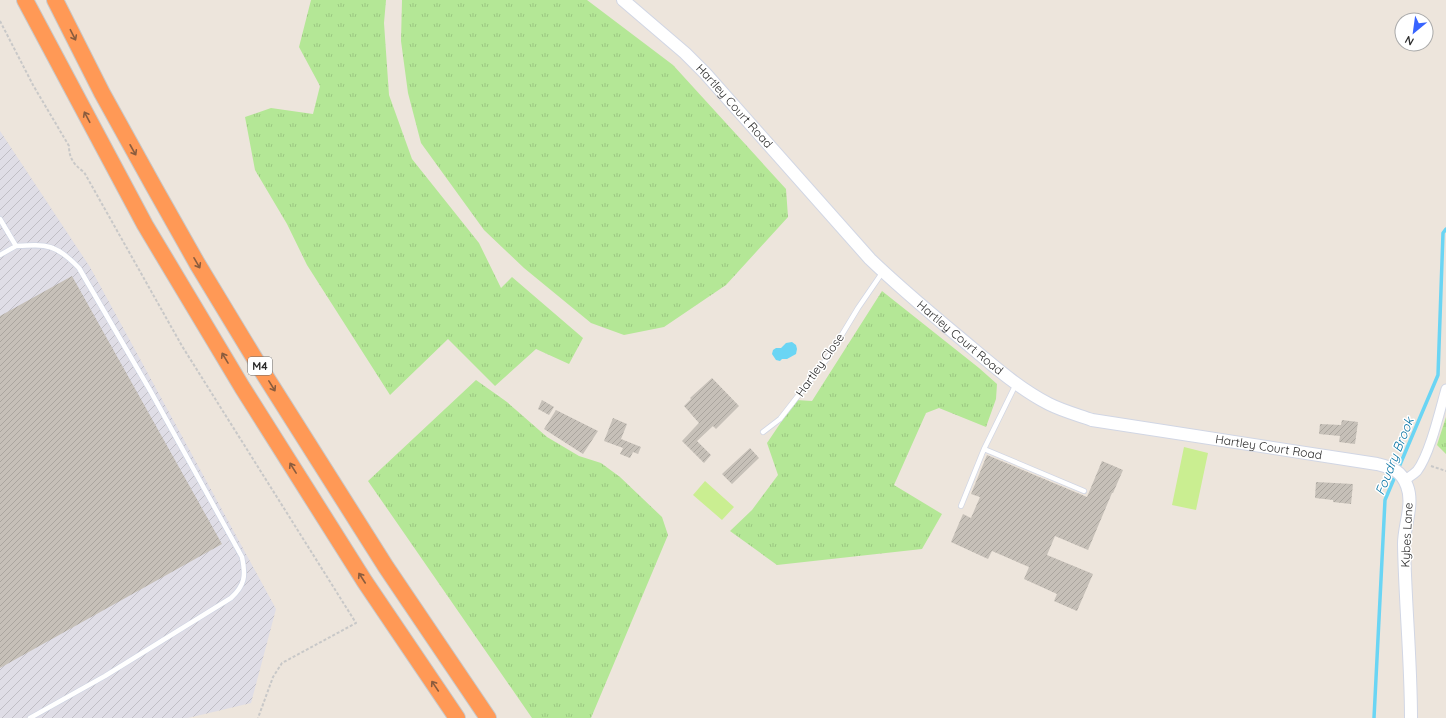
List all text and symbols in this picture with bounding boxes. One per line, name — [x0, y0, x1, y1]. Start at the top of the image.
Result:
north arrow — [1394, 12, 1434, 52]
one-way arrow — [69, 28, 77, 40]
text: N — [1402, 33, 1416, 49]
street label: Hartley Court Road — [693, 60, 776, 151]
one-way arrow — [82, 111, 90, 123]
one-way arrow — [130, 143, 138, 155]
one-way arrow — [194, 257, 202, 269]
street label: Hartley Court Road — [914, 297, 1006, 378]
street label: Hartley Close — [792, 330, 847, 399]
one-way arrow — [220, 352, 228, 364]
road number: M4 — [248, 357, 272, 375]
one-way arrow — [268, 380, 276, 391]
water label: Foudry Brook — [1371, 414, 1417, 497]
street label: Hartley Court Road — [1214, 431, 1323, 462]
one-way arrow — [289, 463, 297, 474]
street label: Kybes Lane — [1397, 502, 1416, 568]
one-way arrow — [358, 572, 366, 584]
one-way arrow — [431, 681, 439, 692]

